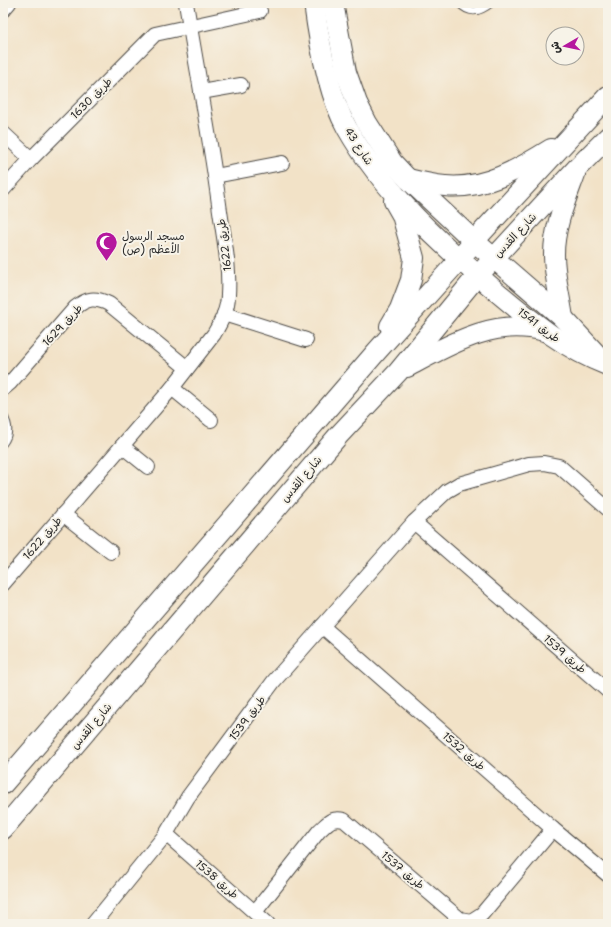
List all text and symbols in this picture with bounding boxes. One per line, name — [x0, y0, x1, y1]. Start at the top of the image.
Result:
north arrow — [545, 26, 585, 66]
text: ش — [547, 40, 564, 55]
street label: طريق 1630 — [67, 74, 116, 123]
street label: شارع 43 — [340, 124, 376, 169]
street label: شارع القدس — [491, 210, 541, 262]
street label: طريق 1622 — [214, 218, 235, 272]
mosque icon: مسجد الرسول الأعظم (ص) — [94, 229, 120, 262]
place label: مسجد الرسول الأعظم (ص) — [122, 229, 185, 258]
street label: طريق 1629 — [39, 301, 86, 350]
street label: طريق 1541 — [514, 305, 563, 346]
street label: شارع القدس — [278, 453, 326, 506]
street label: طريق 1622 — [19, 513, 65, 563]
street label: طريق 1539 — [540, 632, 589, 677]
street label: طريق 1539 — [226, 693, 269, 744]
street label: شارع القدس — [68, 700, 116, 753]
street label: طريق 1532 — [439, 729, 488, 774]
street label: طريق 1537 — [378, 848, 427, 893]
street label: طريق 1538 — [192, 856, 241, 902]

